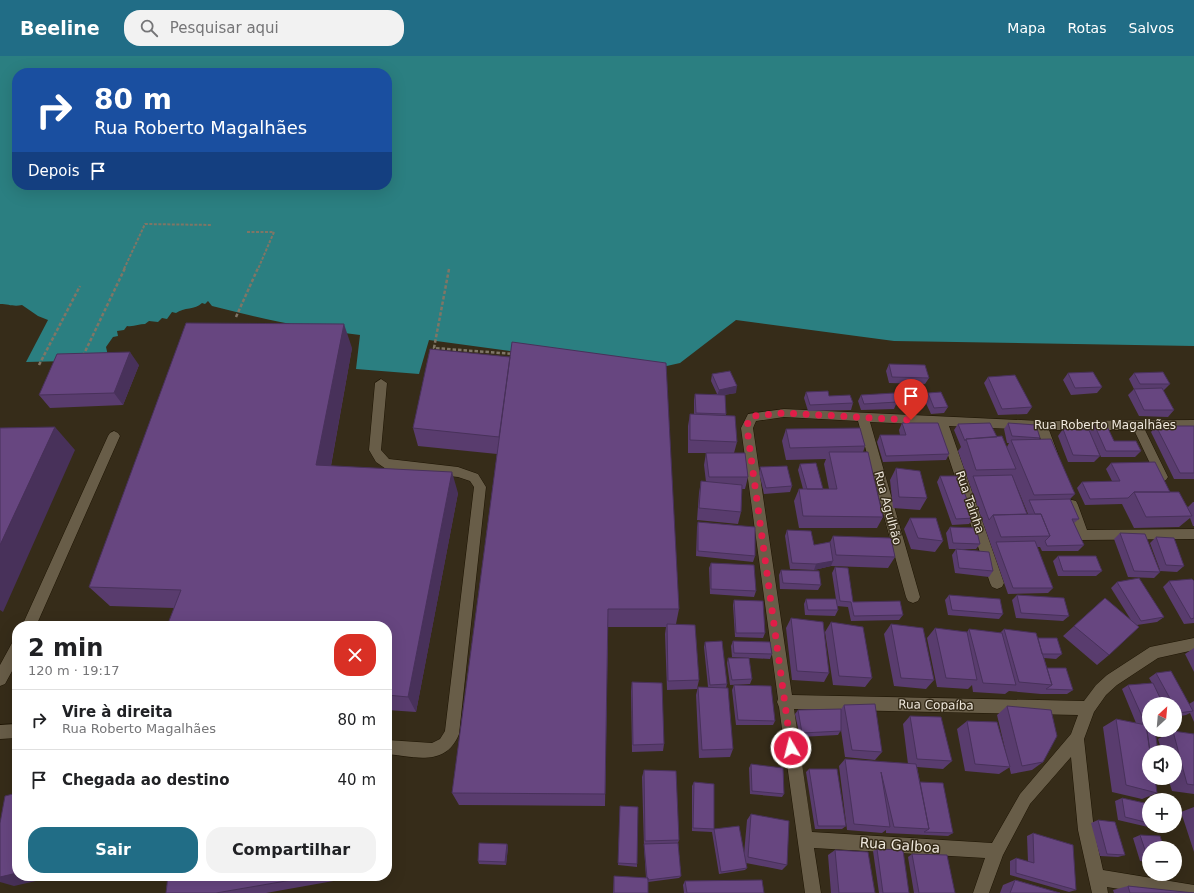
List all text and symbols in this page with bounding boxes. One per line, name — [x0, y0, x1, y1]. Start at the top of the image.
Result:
search box — [124, 10, 404, 46]
text: Beeline — [20, 17, 100, 39]
icon: search — [138, 17, 160, 39]
text: Pesquisar aqui — [170, 19, 279, 37]
text: Mapa — [1007, 20, 1045, 36]
text: Rotas — [1067, 20, 1107, 36]
text: Salvos — [1129, 20, 1174, 36]
text: 80 m — [94, 83, 172, 116]
icon: right — [28, 84, 80, 136]
text: Rua Roberto Magalhães — [94, 117, 307, 138]
icon: arrive — [87, 160, 109, 182]
text: Depois — [28, 162, 79, 180]
pin — [894, 379, 928, 420]
icon: arrive — [900, 385, 922, 407]
street label: Rua Roberto Magalhães — [1034, 418, 1176, 432]
street label: Rua Tainha — [953, 469, 987, 535]
street label: Rua Agulhão — [871, 470, 905, 546]
text: 2 min — [28, 634, 103, 662]
button: close — [334, 634, 376, 676]
text: 120 m · 19:17 — [28, 663, 119, 678]
street label: Rua Copaíba — [898, 697, 974, 713]
north arrow — [1142, 697, 1182, 737]
map controls — [1142, 697, 1182, 881]
text: Vire à direita — [62, 703, 173, 721]
icon: right — [28, 709, 50, 731]
text: 80 m — [338, 711, 376, 729]
text: Rua Roberto Magalhães — [62, 721, 216, 736]
position arrow — [770, 727, 812, 769]
button: sound — [1142, 745, 1182, 785]
icon: arrive — [28, 769, 50, 791]
text: Chegada ao destino — [62, 771, 230, 789]
text: 40 m — [338, 771, 376, 789]
button: + — [1142, 793, 1182, 833]
button: Sair — [28, 827, 198, 873]
button: Compartilhar — [206, 827, 376, 873]
street label: Rua Galboa — [859, 834, 941, 856]
button: − — [1142, 841, 1182, 881]

